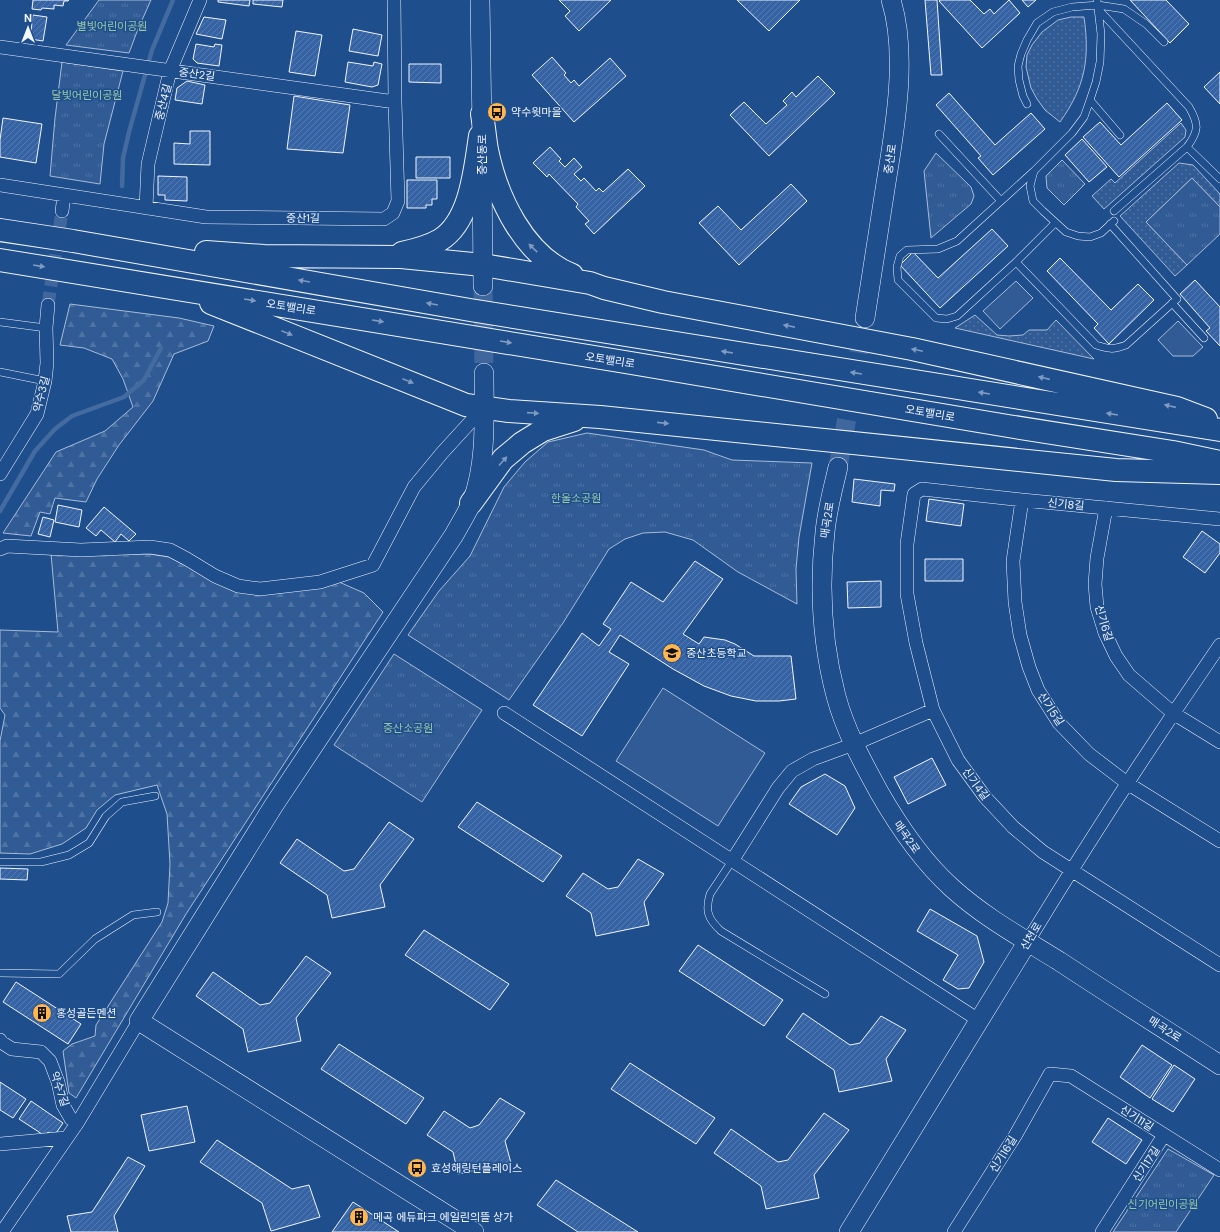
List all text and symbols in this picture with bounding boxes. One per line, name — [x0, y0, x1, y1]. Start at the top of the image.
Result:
north arrow — [8, 8, 48, 48]
text: N — [24, 11, 32, 25]
park label: 별빛어린이공원 — [77, 19, 147, 33]
street label: 중산2길 — [178, 65, 216, 83]
street label: 중산4길 — [152, 82, 174, 122]
park label: 달빛어린이공원 — [52, 88, 122, 102]
bus stop icon: 약수윗마을 — [486, 101, 508, 123]
place label: 약수윗마을 — [511, 105, 562, 119]
street label: 중산동로 — [475, 135, 489, 175]
street label: 중산로 — [881, 143, 899, 175]
street label: 중산1길 — [286, 211, 320, 225]
one-way arrow — [528, 243, 538, 253]
one-way arrow — [32, 263, 45, 269]
one-way arrow — [298, 278, 310, 284]
street label: 오토밸리로 — [265, 296, 317, 318]
one-way arrow — [244, 297, 256, 303]
one-way arrow — [426, 301, 438, 307]
one-way arrow — [372, 318, 384, 324]
one-way arrow — [783, 322, 795, 328]
one-way arrow — [282, 330, 293, 336]
one-way arrow — [500, 340, 512, 346]
one-way arrow — [911, 346, 923, 352]
street label: 오토밸리로 — [584, 349, 636, 371]
one-way arrow — [721, 349, 733, 355]
one-way arrow — [849, 369, 862, 375]
street label: 약수3길 — [30, 374, 52, 414]
one-way arrow — [1037, 374, 1050, 380]
one-way arrow — [403, 379, 415, 385]
one-way arrow — [978, 390, 990, 396]
street label: 오토밸리로 — [904, 402, 956, 424]
one-way arrow — [1164, 403, 1177, 409]
one-way arrow — [527, 409, 539, 416]
one-way arrow — [1106, 411, 1118, 417]
one-way arrow — [657, 420, 669, 426]
one-way arrow — [498, 456, 507, 465]
park label: 한울소공원 — [551, 491, 601, 505]
street label: 신기8길 — [1047, 495, 1085, 513]
street label: 매곡2로 — [817, 501, 837, 539]
street label: 신기6길 — [1092, 603, 1116, 643]
school or university icon: 중산초등학교 — [661, 642, 683, 664]
place label: 중산초등학교 — [686, 646, 747, 660]
street label: 신기5길 — [1035, 690, 1067, 728]
park label: 중산소공원 — [383, 721, 433, 735]
street label: 신기4길 — [959, 765, 993, 803]
street label: 매곡2로 — [891, 818, 923, 856]
street label: 신천로 — [1017, 919, 1045, 953]
building icon: 홍성골든멘션 — [31, 1002, 53, 1024]
place label: 홍성골든멘션 — [56, 1006, 117, 1020]
street label: 매곡2로 — [1146, 1013, 1184, 1045]
street label: 약수7길 — [48, 1070, 72, 1108]
street label: 신기11길 — [1118, 1102, 1156, 1134]
street label: 신기16길 — [986, 1133, 1020, 1175]
street label: 신기17길 — [1129, 1144, 1163, 1184]
bus stop icon: 효성해링턴플레이스 — [406, 1157, 428, 1179]
place label: 효성해링턴플레이스 — [431, 1161, 522, 1175]
park label: 신기어린이공원 — [1128, 1197, 1198, 1211]
building icon: 메곡 에듀파크 에일린의뜰 상가 — [348, 1206, 370, 1228]
place label: 메곡 에듀파크 에일린의뜰 상가 — [373, 1210, 513, 1224]

